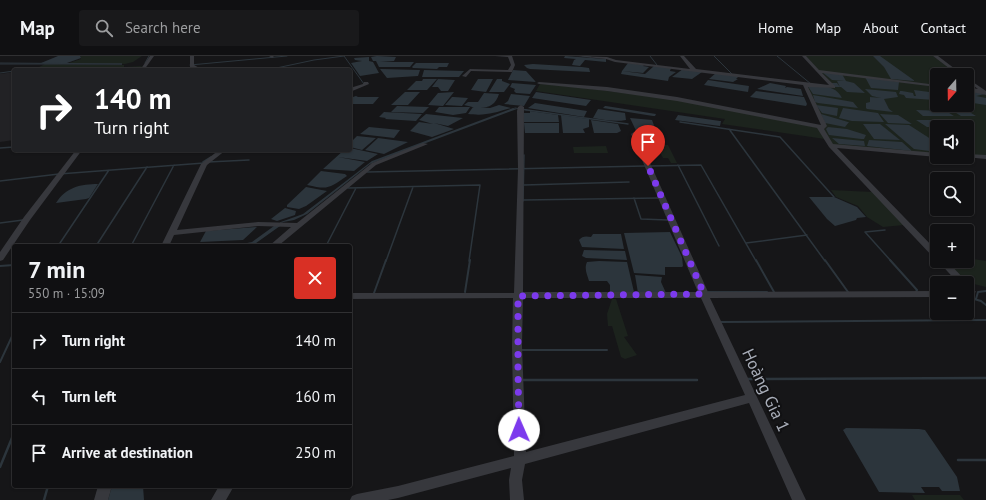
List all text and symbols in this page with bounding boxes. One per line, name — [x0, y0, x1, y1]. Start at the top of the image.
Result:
search box — [79, 10, 359, 46]
text: Map — [20, 16, 55, 40]
icon: search — [93, 17, 115, 39]
text: Search here — [125, 18, 201, 37]
text: Home — [758, 19, 793, 37]
text: Map — [815, 19, 841, 37]
text: About — [863, 19, 899, 37]
text: Contact — [921, 19, 966, 37]
north arrow — [930, 68, 974, 112]
map controls — [930, 68, 974, 320]
text: 140 m — [94, 80, 171, 117]
icon: right — [28, 84, 80, 136]
text: Turn right — [94, 116, 169, 139]
button: sound — [930, 120, 974, 164]
pin — [631, 125, 665, 166]
icon: arrive — [637, 131, 659, 153]
button: search — [930, 172, 974, 216]
button: + — [930, 224, 974, 268]
text: 7 min — [28, 254, 85, 285]
button: close — [294, 257, 336, 299]
button: − — [930, 276, 974, 320]
text: 550 m · 15:09 — [28, 285, 105, 302]
icon: right — [28, 330, 50, 352]
text: Turn right — [62, 331, 125, 350]
text: 140 m — [295, 331, 336, 350]
street label: Hoàng Gia 1 — [737, 345, 795, 435]
icon: left — [28, 386, 50, 408]
text: Turn left — [62, 387, 116, 406]
text: 160 m — [295, 387, 336, 406]
position arrow — [498, 409, 540, 451]
icon: arrive — [28, 442, 50, 464]
text: Arrive at destination — [62, 443, 193, 462]
text: 250 m — [295, 443, 336, 462]

